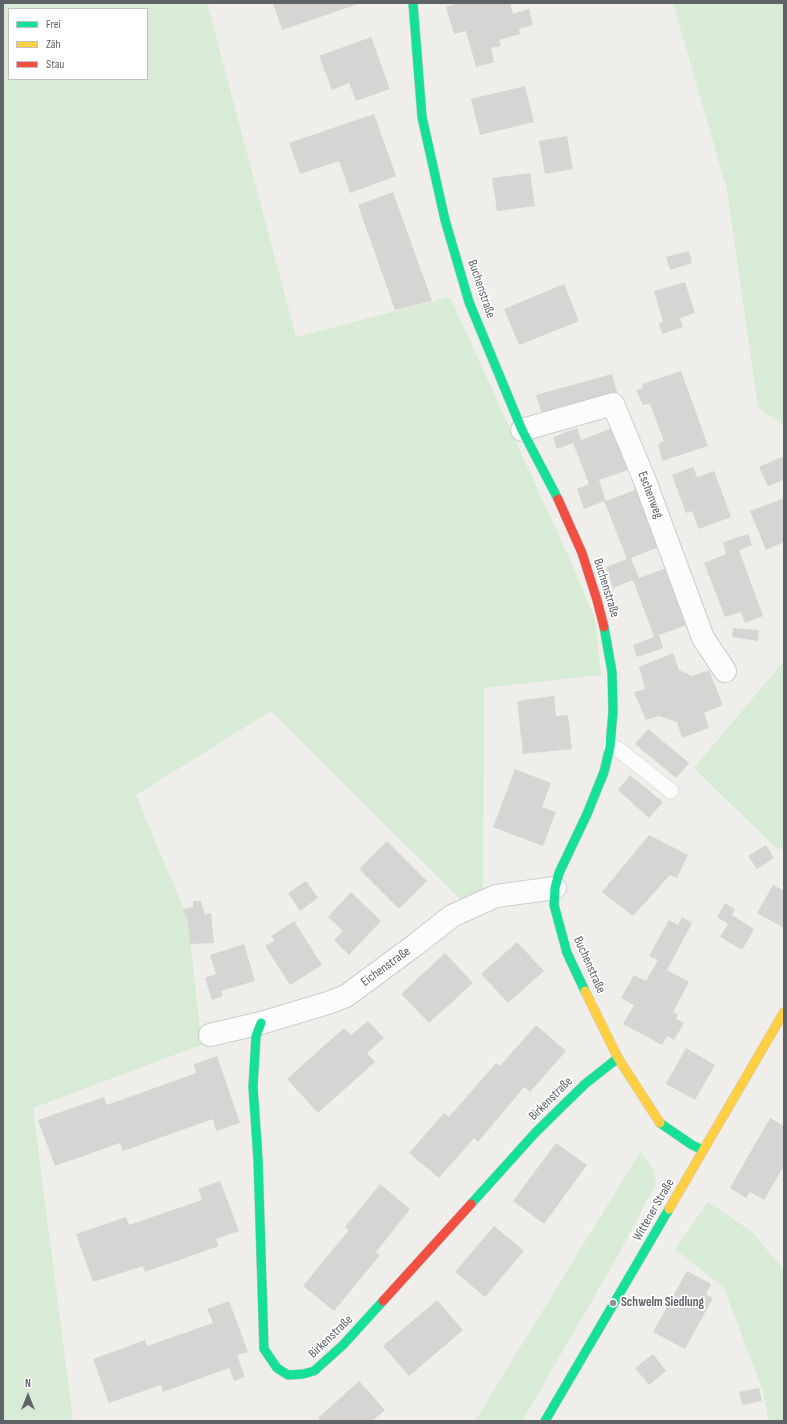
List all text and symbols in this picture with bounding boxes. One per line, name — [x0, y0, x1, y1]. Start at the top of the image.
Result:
legend — [8, 8, 148, 80]
text: Frei — [46, 17, 61, 32]
text: Zäh — [46, 37, 61, 52]
text: Stau — [46, 57, 64, 72]
street label: Buchenstraße — [464, 258, 498, 320]
street label: Eschenweg — [634, 469, 666, 521]
street label: Buchenstraße — [590, 557, 622, 619]
street label: Buchenstraße — [570, 934, 608, 996]
street label: Eichenstraße — [358, 944, 414, 990]
street label: Birkenstraße — [526, 1074, 576, 1124]
street label: Wittener Straße — [630, 1176, 678, 1244]
place label: Schwelm Siedlung — [621, 1295, 704, 1311]
marker: Schwelm Siedlung — [608, 1298, 618, 1308]
street label: Birkenstraße — [306, 1312, 356, 1362]
north arrow — [8, 1376, 48, 1416]
text: N — [25, 1377, 31, 1390]

